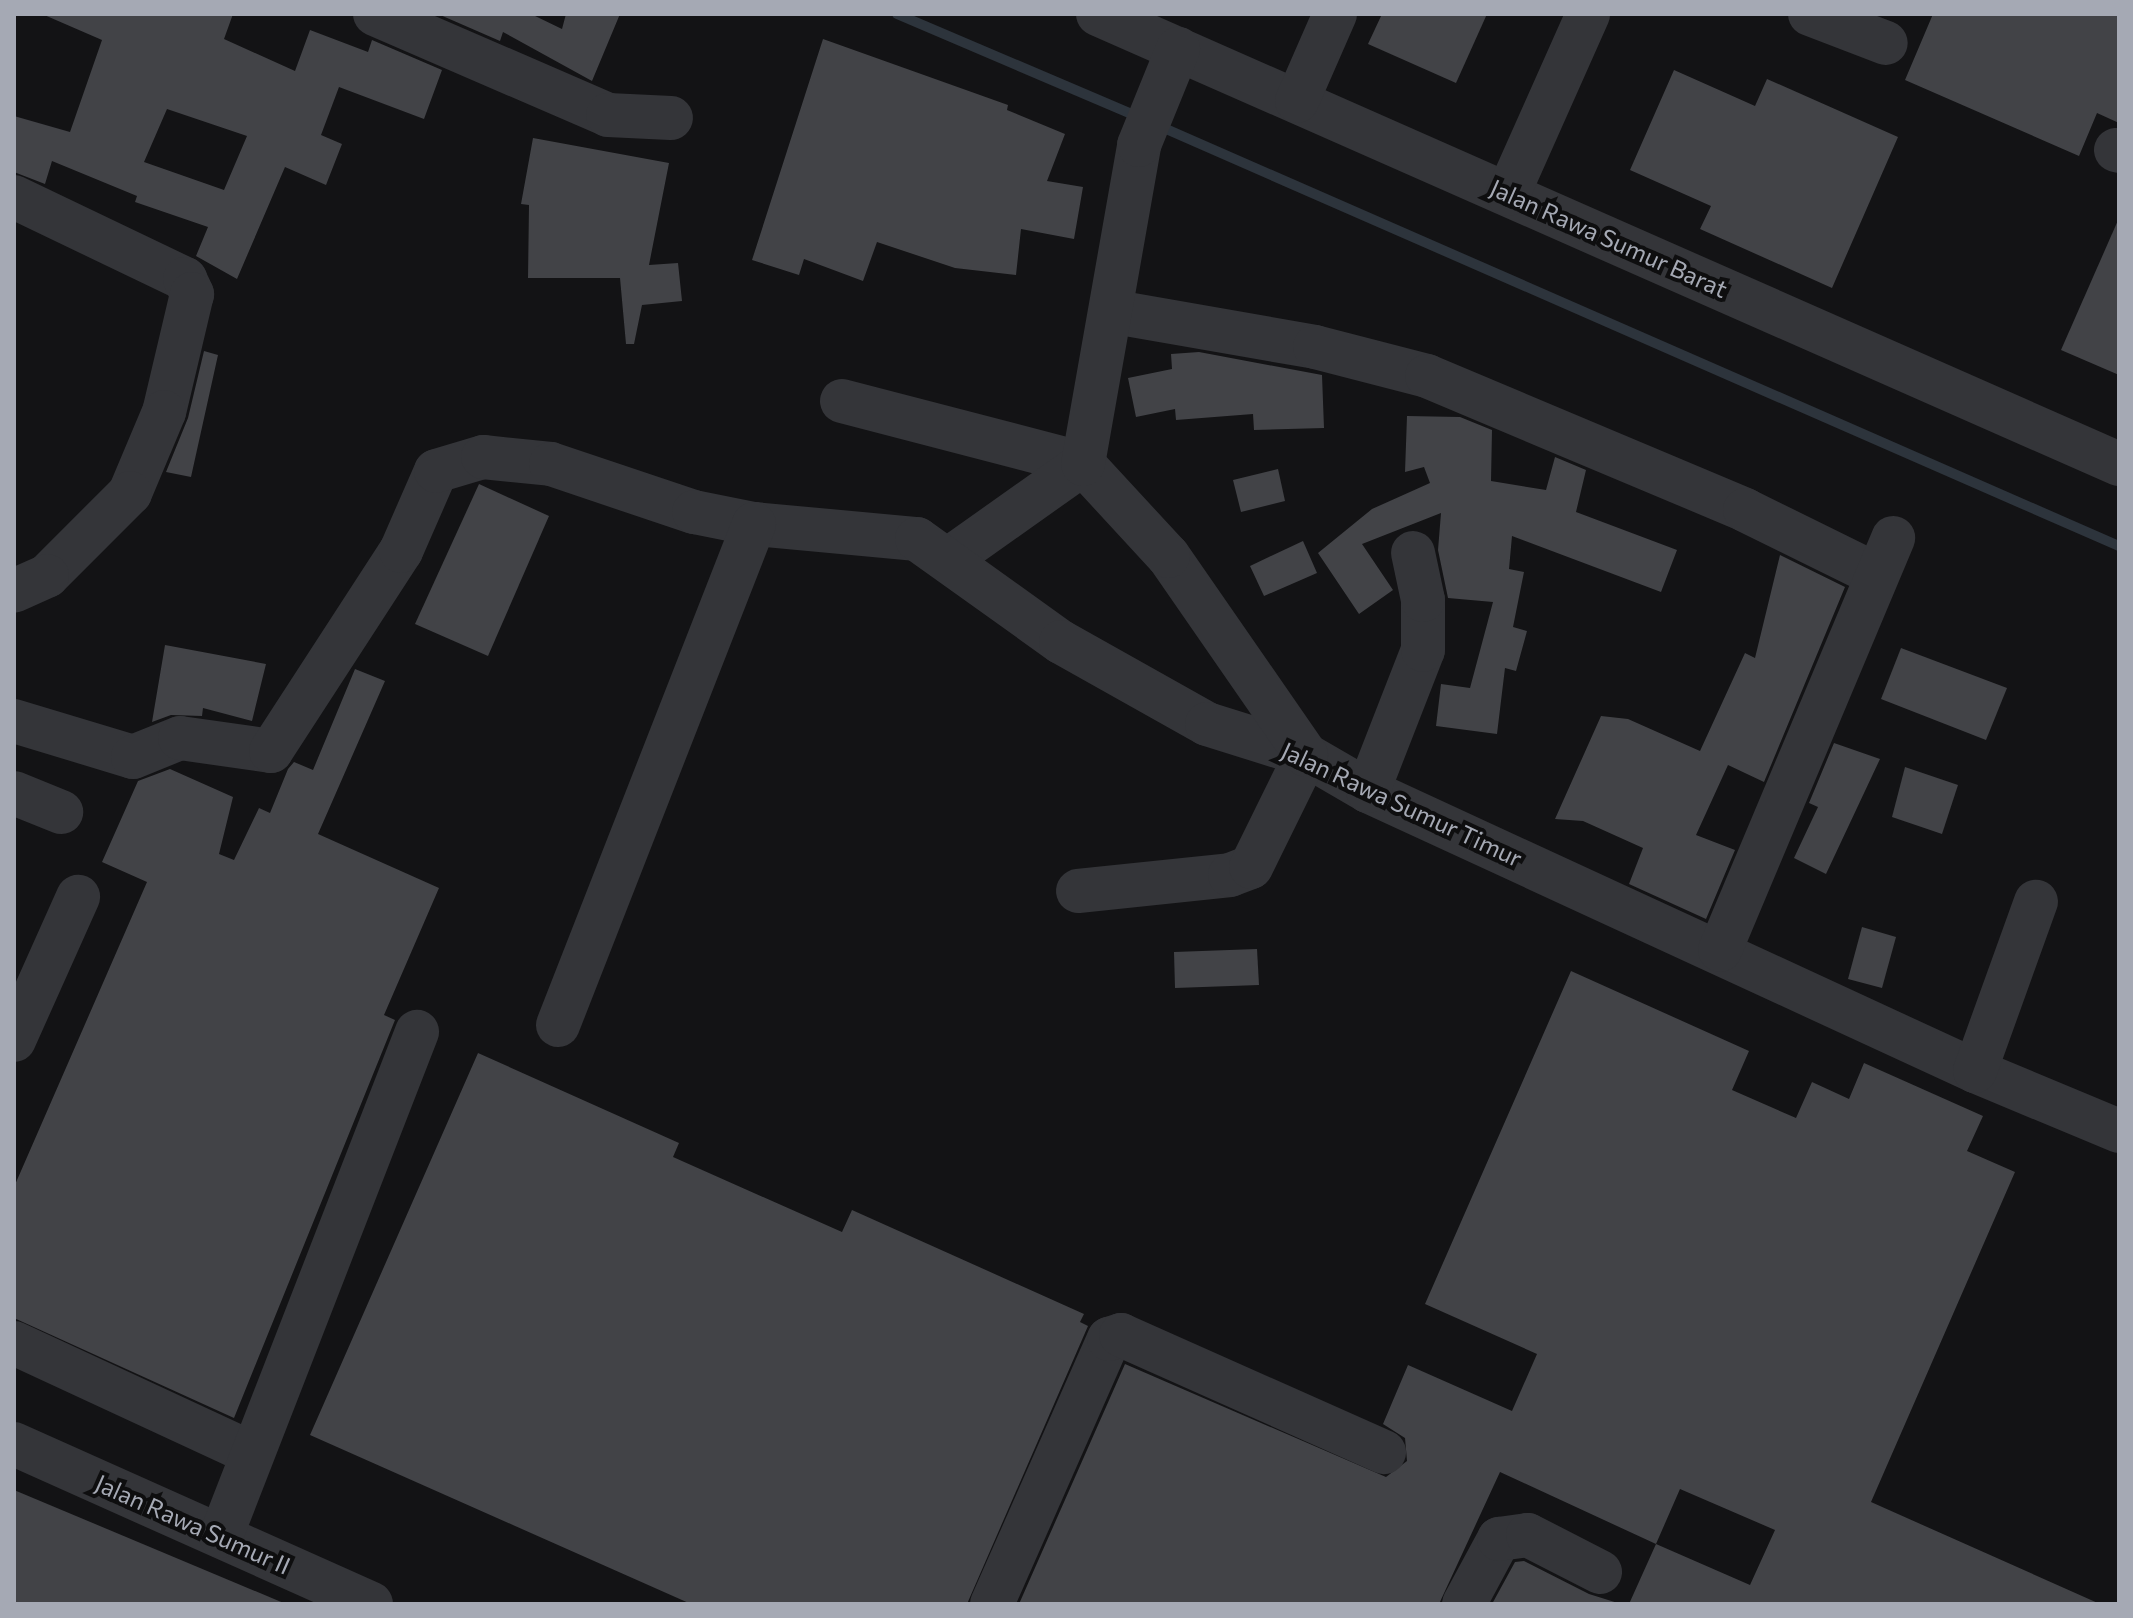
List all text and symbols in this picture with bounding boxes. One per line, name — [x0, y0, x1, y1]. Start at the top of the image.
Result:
street label: Jalan Rawa Sumur Barat — [1486, 173, 1732, 303]
street label: Jalan Rawa Sumur Timur — [1277, 735, 1527, 873]
street label: Jalan Rawa Sumur II — [91, 1468, 295, 1580]

